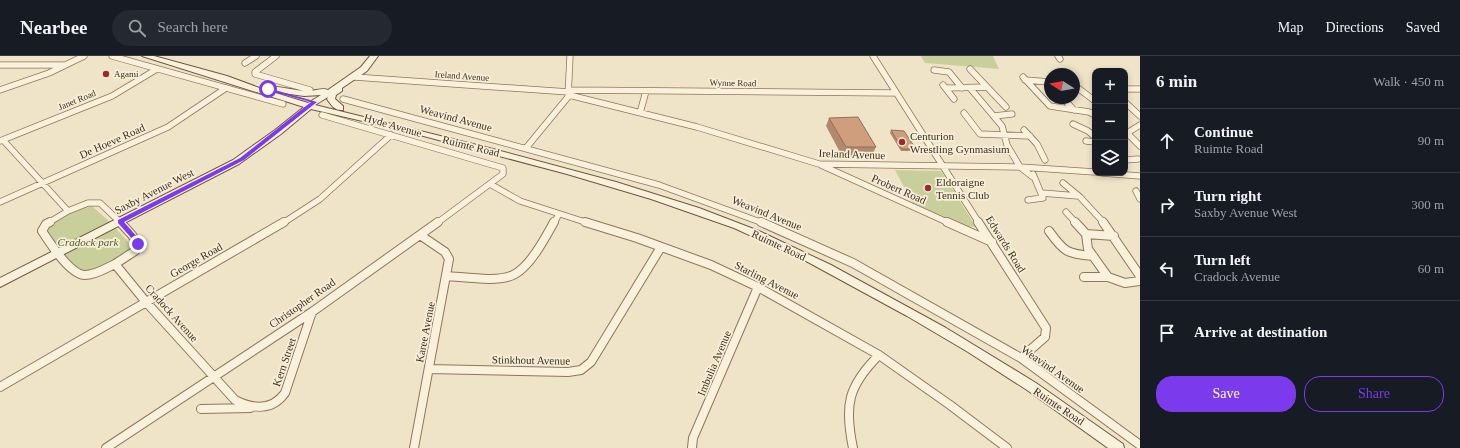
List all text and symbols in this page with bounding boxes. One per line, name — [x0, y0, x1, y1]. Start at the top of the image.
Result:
search box — [112, 10, 392, 46]
text: Nearbee — [20, 17, 88, 38]
icon: search — [126, 17, 148, 39]
text: Search here — [158, 19, 228, 35]
text: Map — [1278, 20, 1303, 35]
text: Directions — [1325, 20, 1384, 35]
text: Saved — [1406, 20, 1440, 35]
north arrow — [1044, 68, 1080, 104]
map controls — [1092, 68, 1128, 176]
button: + — [1092, 68, 1128, 104]
marker: Agami — [101, 69, 111, 79]
place label: Agami — [114, 69, 139, 79]
street label: Ireland Avenue — [434, 69, 490, 83]
text: 6 min — [1156, 72, 1197, 91]
text: Walk · 450 m — [1373, 74, 1444, 89]
street label: Wynne Road — [710, 78, 757, 88]
route start — [259, 80, 277, 98]
street label: Janet Road — [57, 88, 98, 112]
street label: Weavind Avenue — [419, 103, 494, 133]
button: − — [1092, 104, 1128, 140]
street label: Hyde Avenue — [363, 111, 423, 139]
street label: De Hoeve Road — [77, 121, 147, 161]
text: Continue — [1194, 124, 1253, 140]
place label: Centurion Wrestling Gynmasium — [910, 130, 1010, 155]
icon: ahead — [1156, 130, 1178, 152]
street label: Ruimte Road — [441, 133, 501, 159]
text: 90 m — [1418, 133, 1444, 148]
marker: Centurion Wrestling Gynmasium — [897, 137, 907, 147]
button: layers — [1092, 140, 1128, 176]
text: Ruimte Road — [1194, 141, 1263, 156]
street label: Ireland Avenue — [818, 147, 886, 161]
street label: Saxby Avenue West — [112, 166, 196, 216]
street label: Probert Road — [870, 172, 929, 207]
place label: Eldoraigne Tennis Club — [936, 176, 990, 201]
marker: Eldoraigne Tennis Club — [923, 183, 933, 193]
text: Turn right — [1194, 188, 1261, 204]
street label: Weavind Avenue — [730, 194, 804, 233]
icon: right — [1156, 194, 1178, 216]
text: 300 m — [1411, 197, 1444, 212]
text: Saxby Avenue West — [1194, 205, 1297, 220]
street label: Edwards Road — [984, 213, 1028, 275]
street label: Ruimte Road — [750, 227, 808, 263]
route end — [129, 235, 147, 253]
park label: Cradock park — [58, 236, 120, 248]
street label: George Road — [168, 240, 225, 280]
text: Turn left — [1194, 252, 1251, 268]
icon: left — [1156, 258, 1178, 280]
street label: Starling Avenue — [733, 259, 801, 301]
text: 60 m — [1418, 261, 1444, 276]
text: Cradock Avenue — [1194, 269, 1280, 284]
street label: Christopher Road — [267, 275, 338, 330]
street label: Cradock Avenue — [143, 282, 201, 344]
street label: Karee Avenue — [413, 300, 437, 363]
icon: arrive — [1156, 322, 1178, 344]
text: Arrive at destination — [1194, 324, 1327, 340]
street label: Imbulia Avenue — [695, 328, 733, 397]
street label: Kern Street — [270, 336, 298, 388]
street label: Weavind Avenue — [1019, 343, 1087, 395]
street label: Stinkhout Avenue — [492, 353, 570, 367]
button: Save — [1156, 376, 1296, 412]
button: Share — [1304, 376, 1444, 412]
street label: Ruimte Road — [1031, 385, 1087, 428]

